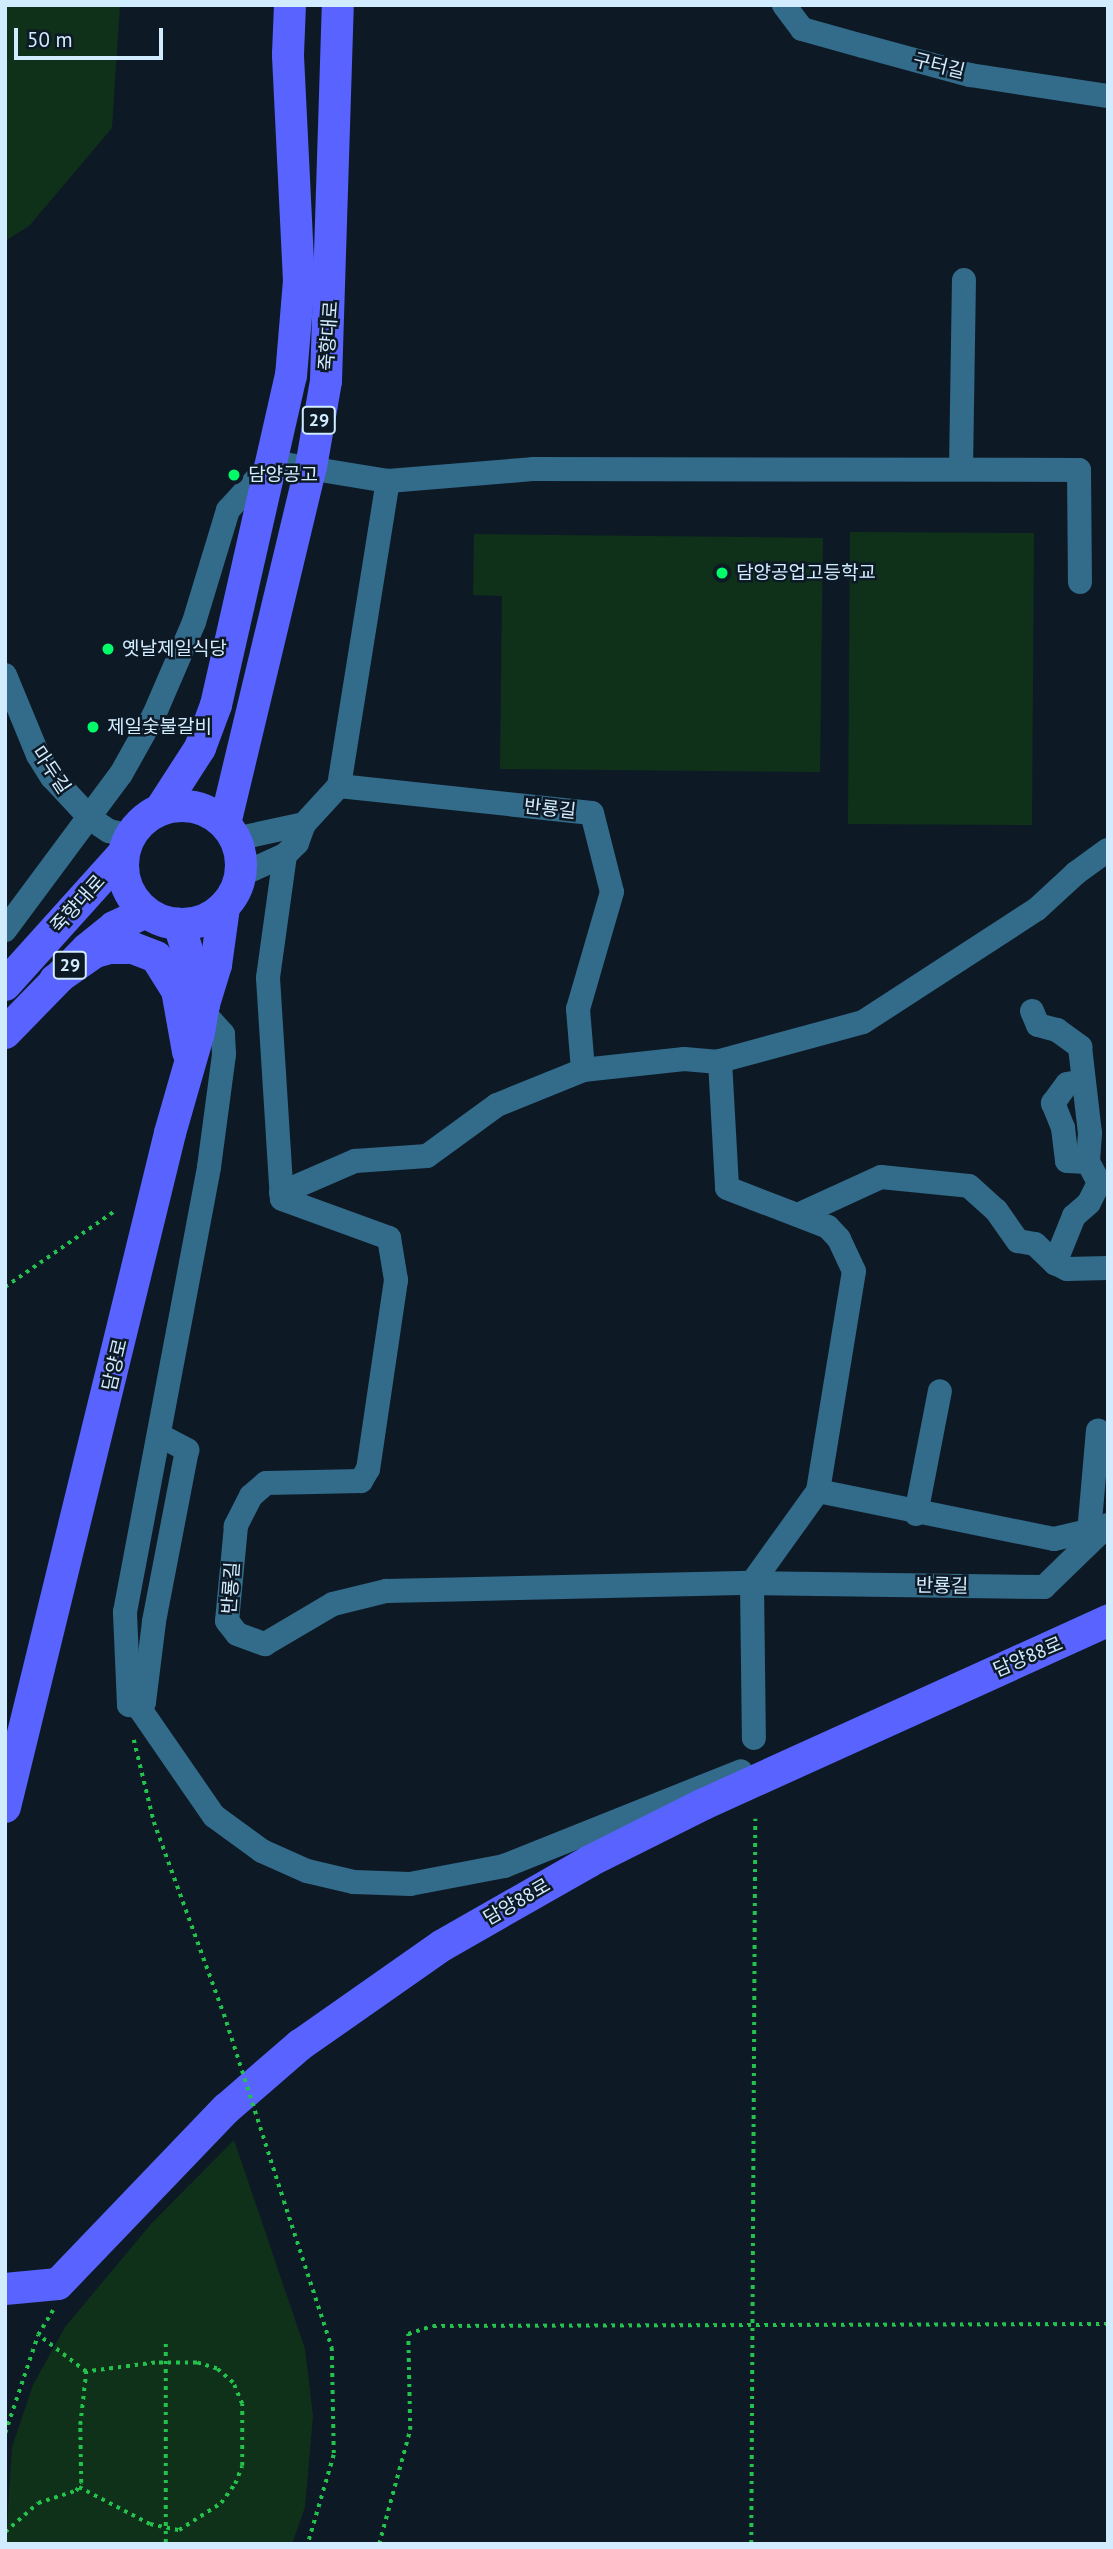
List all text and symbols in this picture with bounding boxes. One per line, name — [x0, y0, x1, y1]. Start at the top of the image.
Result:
scale bar — [18, 14, 166, 58]
text: 50 m — [27, 26, 73, 53]
street label: 구터길 — [911, 49, 967, 83]
street label: 죽향대로 — [315, 300, 343, 372]
road number: 29 — [302, 406, 336, 434]
place label: 담양공고 — [248, 464, 318, 486]
marker: 담양공고 — [226, 467, 242, 483]
place label: 담양공업고등학교 — [736, 562, 876, 584]
marker: 담양공업고등학교 — [714, 565, 730, 581]
place label: 옛날제일식당 — [122, 638, 227, 660]
marker: 옛날제일식당 — [100, 641, 116, 657]
place label: 제일숯불갈비 — [107, 716, 212, 738]
marker: 제일숯불갈비 — [85, 719, 101, 735]
street label: 마두길 — [27, 742, 75, 798]
street label: 반룡길 — [523, 795, 577, 823]
street label: 죽향대로 — [46, 870, 110, 938]
road number: 29 — [52, 950, 88, 980]
street label: 담양로 — [98, 1337, 132, 1393]
street label: 반룡길 — [218, 1561, 244, 1615]
street label: 반룡길 — [916, 1574, 968, 1598]
street label: 담양88로 — [990, 1632, 1066, 1682]
street label: 담양88로 — [480, 1874, 554, 1930]

